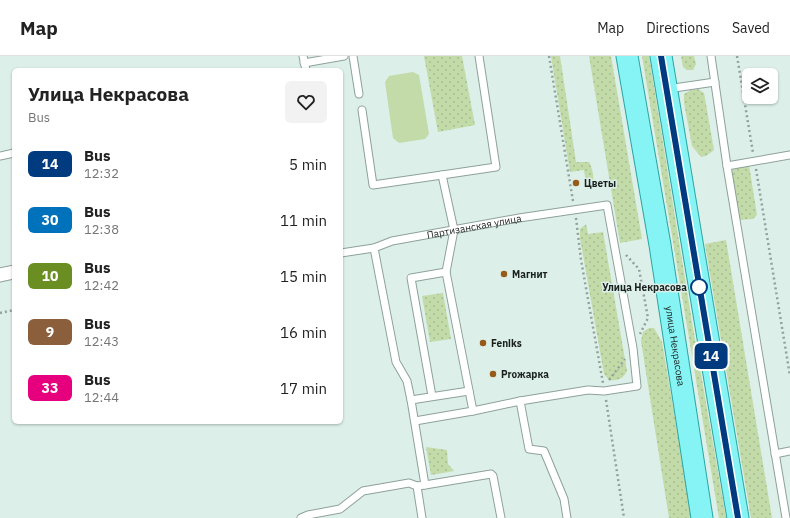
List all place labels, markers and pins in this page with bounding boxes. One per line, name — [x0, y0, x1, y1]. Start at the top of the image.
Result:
place label: Цветы — [584, 177, 616, 190]
marker: Цветы — [571, 178, 581, 188]
place label: Магнит — [512, 268, 548, 281]
marker: Магнит — [499, 269, 509, 279]
marker: Улица Некрасова — [690, 278, 708, 296]
place label: Улица Некрасова — [602, 281, 687, 294]
place label: Feniks — [491, 337, 522, 350]
marker: Feniks — [478, 338, 488, 348]
place label: Proжарка — [501, 368, 549, 381]
marker: Proжарка — [488, 369, 498, 379]

